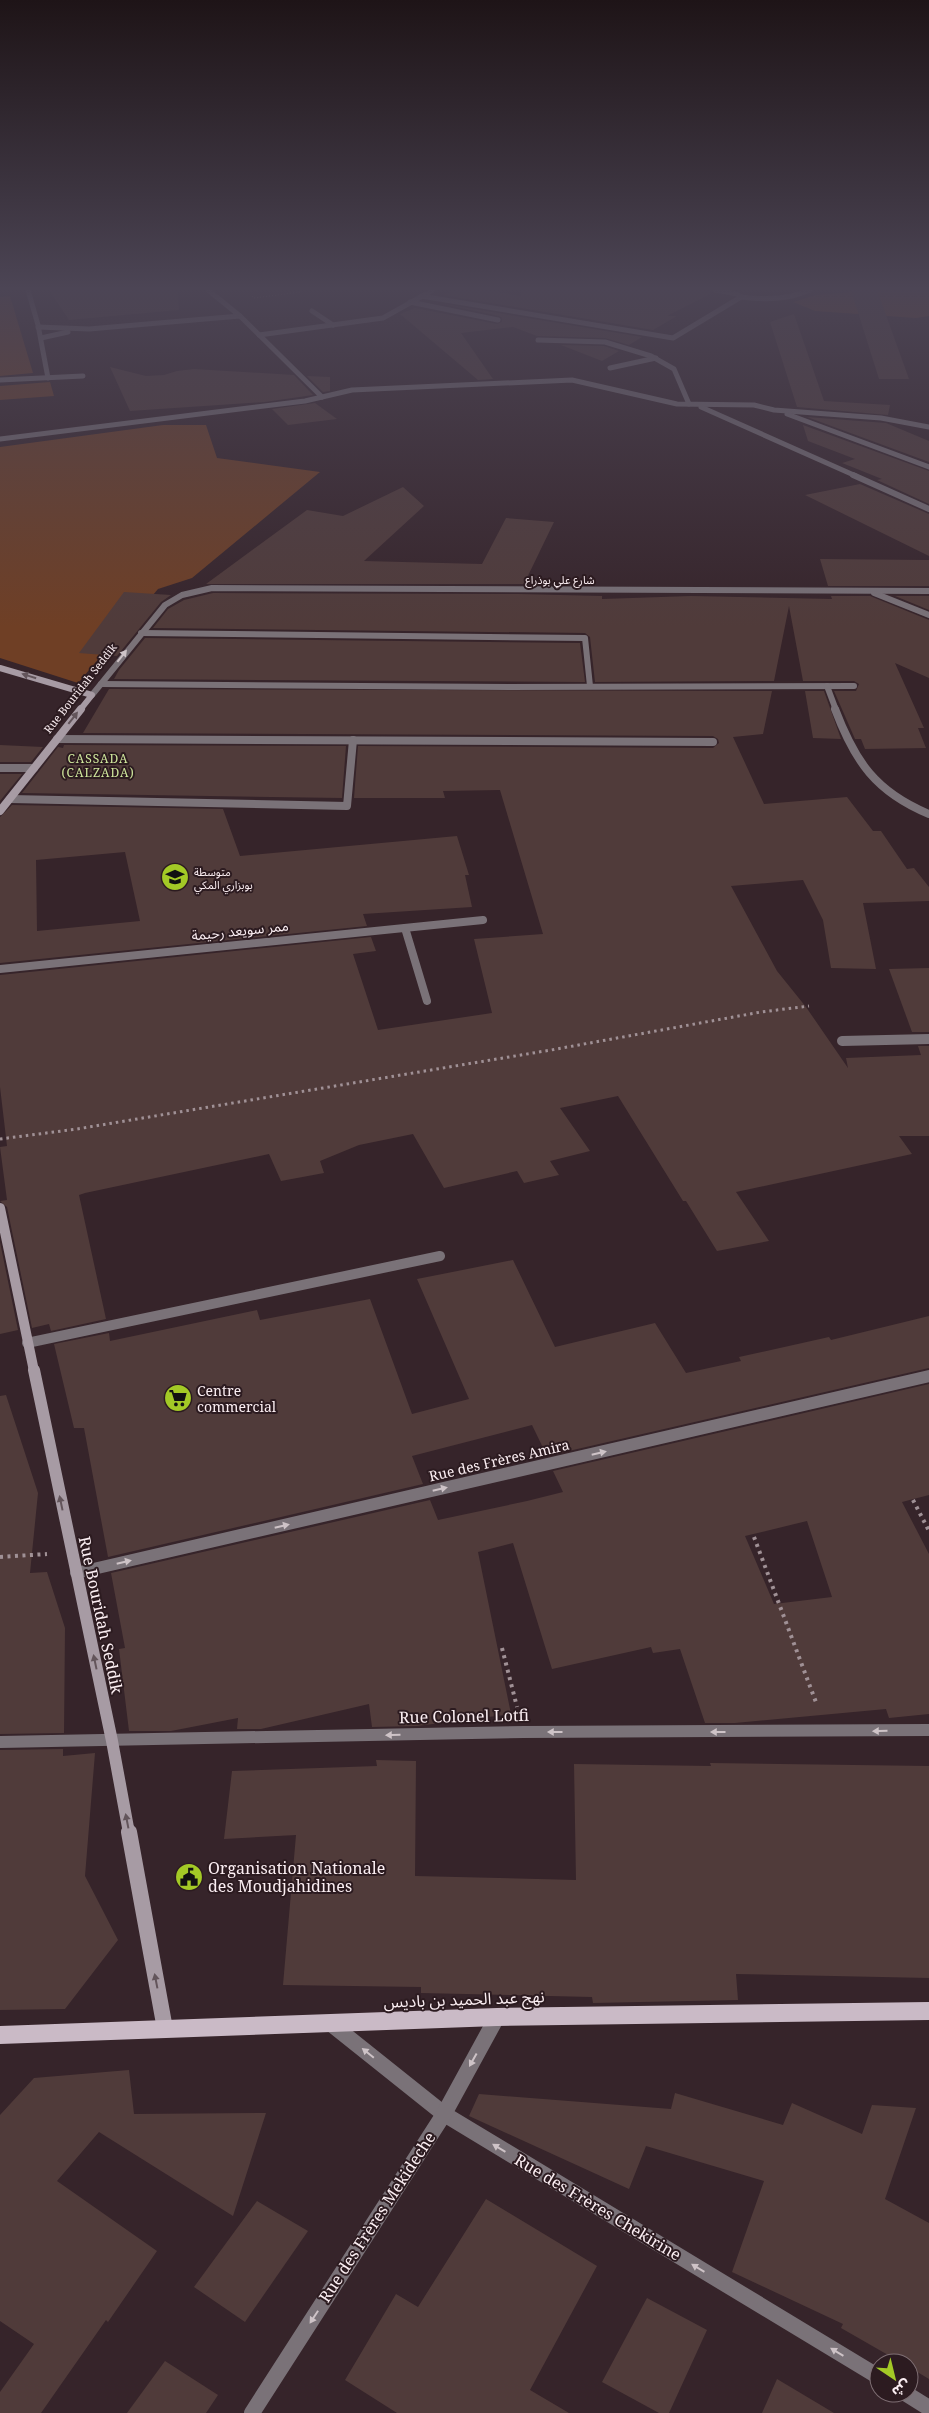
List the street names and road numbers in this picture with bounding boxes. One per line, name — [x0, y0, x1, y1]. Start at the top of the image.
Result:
street label: شارع علي بوذراع — [525, 572, 595, 589]
street label: Rue Bouridah Seddik — [40, 639, 120, 736]
street label: ممر سويعد رحيمة — [190, 915, 290, 945]
street label: Rue des Frères Amira — [427, 1435, 571, 1485]
street label: Rue Bouridah Seddik — [74, 1534, 129, 1696]
street label: Rue Colonel Lotfi — [399, 1704, 530, 1728]
street label: نهج عبد الحميد بن باديس — [383, 1985, 545, 2015]
street label: Rue des Frères Mekideche — [314, 2127, 440, 2307]
street label: Rue des Frères Chekirine — [511, 2148, 685, 2266]

